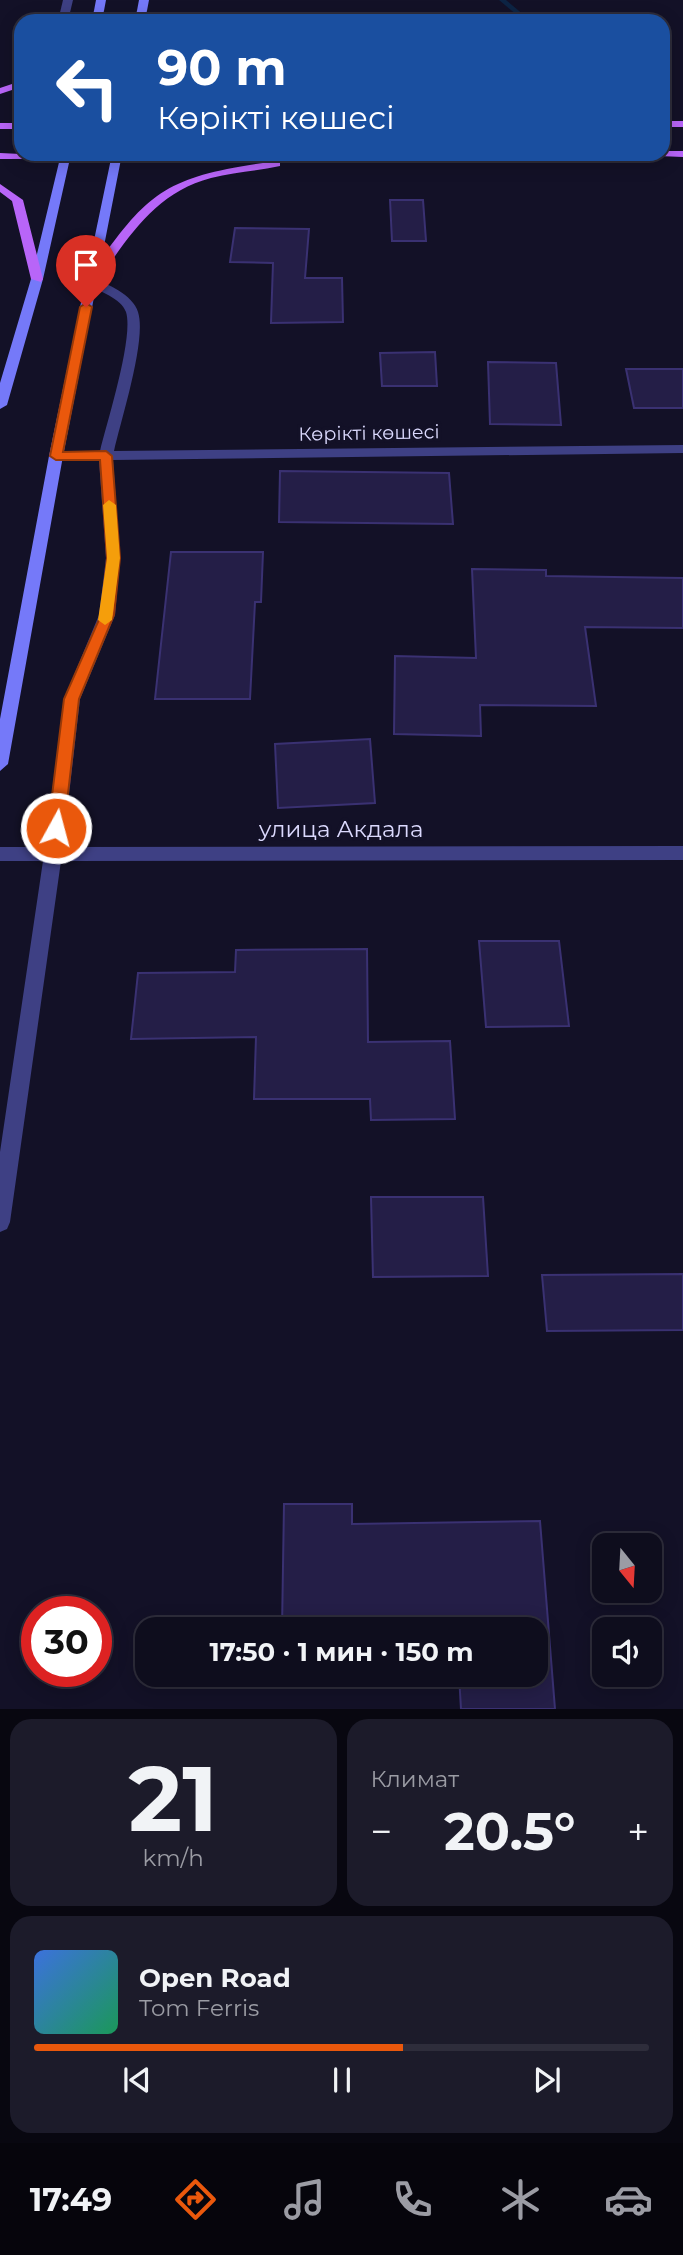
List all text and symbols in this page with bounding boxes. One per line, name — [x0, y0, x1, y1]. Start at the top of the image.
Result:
text: 90 m — [157, 38, 287, 97]
icon: left — [42, 42, 133, 133]
text: Көрікті көшесі — [157, 98, 395, 137]
pin — [56, 235, 116, 307]
icon: arrive — [67, 246, 105, 284]
street label: Көрікті көшесі — [298, 420, 440, 446]
position arrow — [19, 791, 93, 865]
street label: улица Акдала — [258, 815, 423, 843]
north arrow — [592, 1533, 662, 1603]
map controls — [592, 1533, 662, 1687]
speed limit sign: 30 — [21, 1596, 112, 1687]
button: sound — [592, 1617, 662, 1687]
text: 17:50 · 1 мин · 150 m — [209, 1636, 474, 1668]
text: 21 — [129, 1743, 218, 1854]
text: Климат — [371, 1765, 459, 1793]
text: 20.5° — [444, 1800, 575, 1863]
text: − — [371, 1808, 392, 1855]
text: + — [627, 1808, 649, 1855]
text: km/h — [143, 1844, 204, 1872]
text: Open Road — [139, 1962, 291, 1994]
text: Tom Ferris — [139, 1994, 259, 2022]
icon: previous — [118, 2061, 156, 2099]
icon: pause — [323, 2061, 361, 2099]
icon: next — [528, 2061, 566, 2099]
icon: directions — [171, 2175, 220, 2224]
icon: music — [280, 2175, 329, 2224]
icon: phone — [388, 2175, 437, 2224]
icon: climate — [496, 2175, 545, 2224]
icon: car — [604, 2175, 653, 2224]
text: 17:49 — [30, 2180, 112, 2219]

